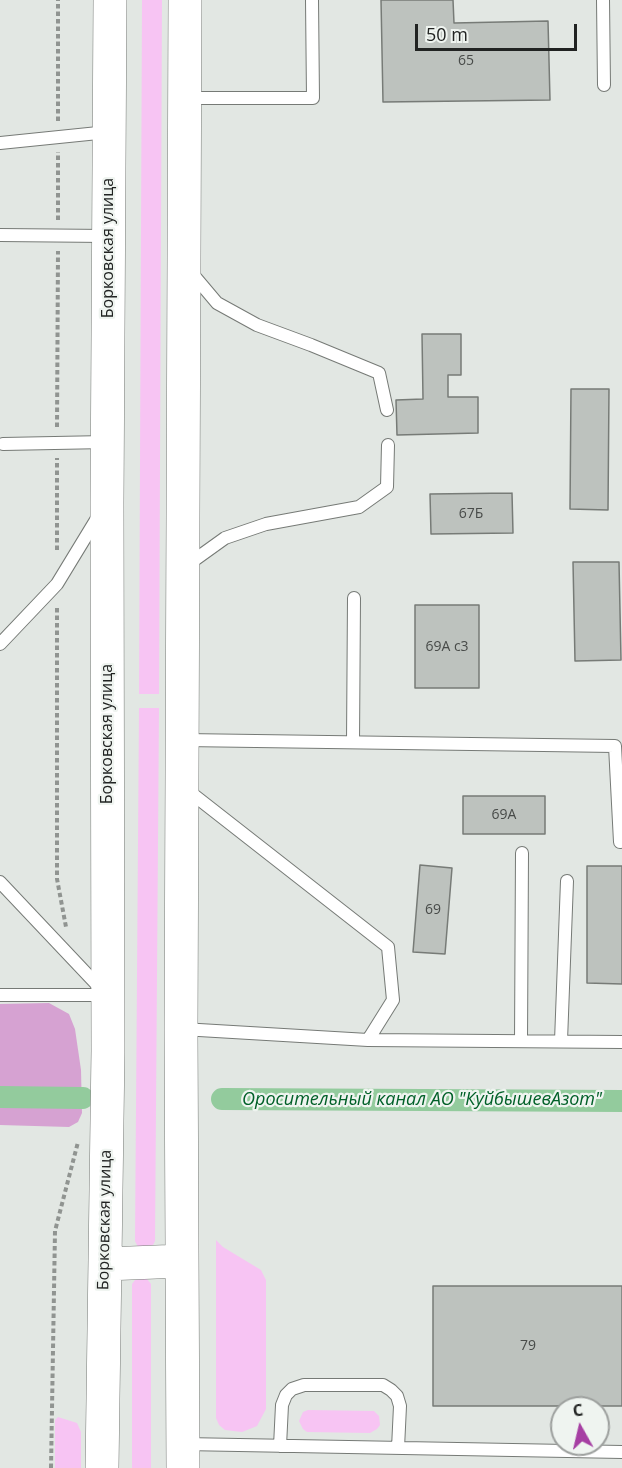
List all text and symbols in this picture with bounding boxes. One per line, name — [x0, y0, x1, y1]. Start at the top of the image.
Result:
scale bar — [418, 12, 580, 50]
text: 50 m — [426, 22, 468, 46]
house number: 65 — [458, 53, 474, 69]
street label: Борковская улица — [98, 178, 118, 318]
house number: 67Б — [459, 506, 483, 522]
house number: 69А с3 — [425, 639, 469, 655]
street label: Борковская улица — [97, 664, 117, 804]
house number: 69А — [492, 807, 516, 823]
house number: 69 — [425, 902, 441, 918]
water label: Оросительный канал АО "КуйбышевАзот" — [242, 1089, 602, 1111]
street label: Борковская улица — [94, 1150, 116, 1290]
house number: 79 — [520, 1338, 536, 1354]
north arrow — [550, 1396, 610, 1456]
text: С — [571, 1399, 584, 1422]

